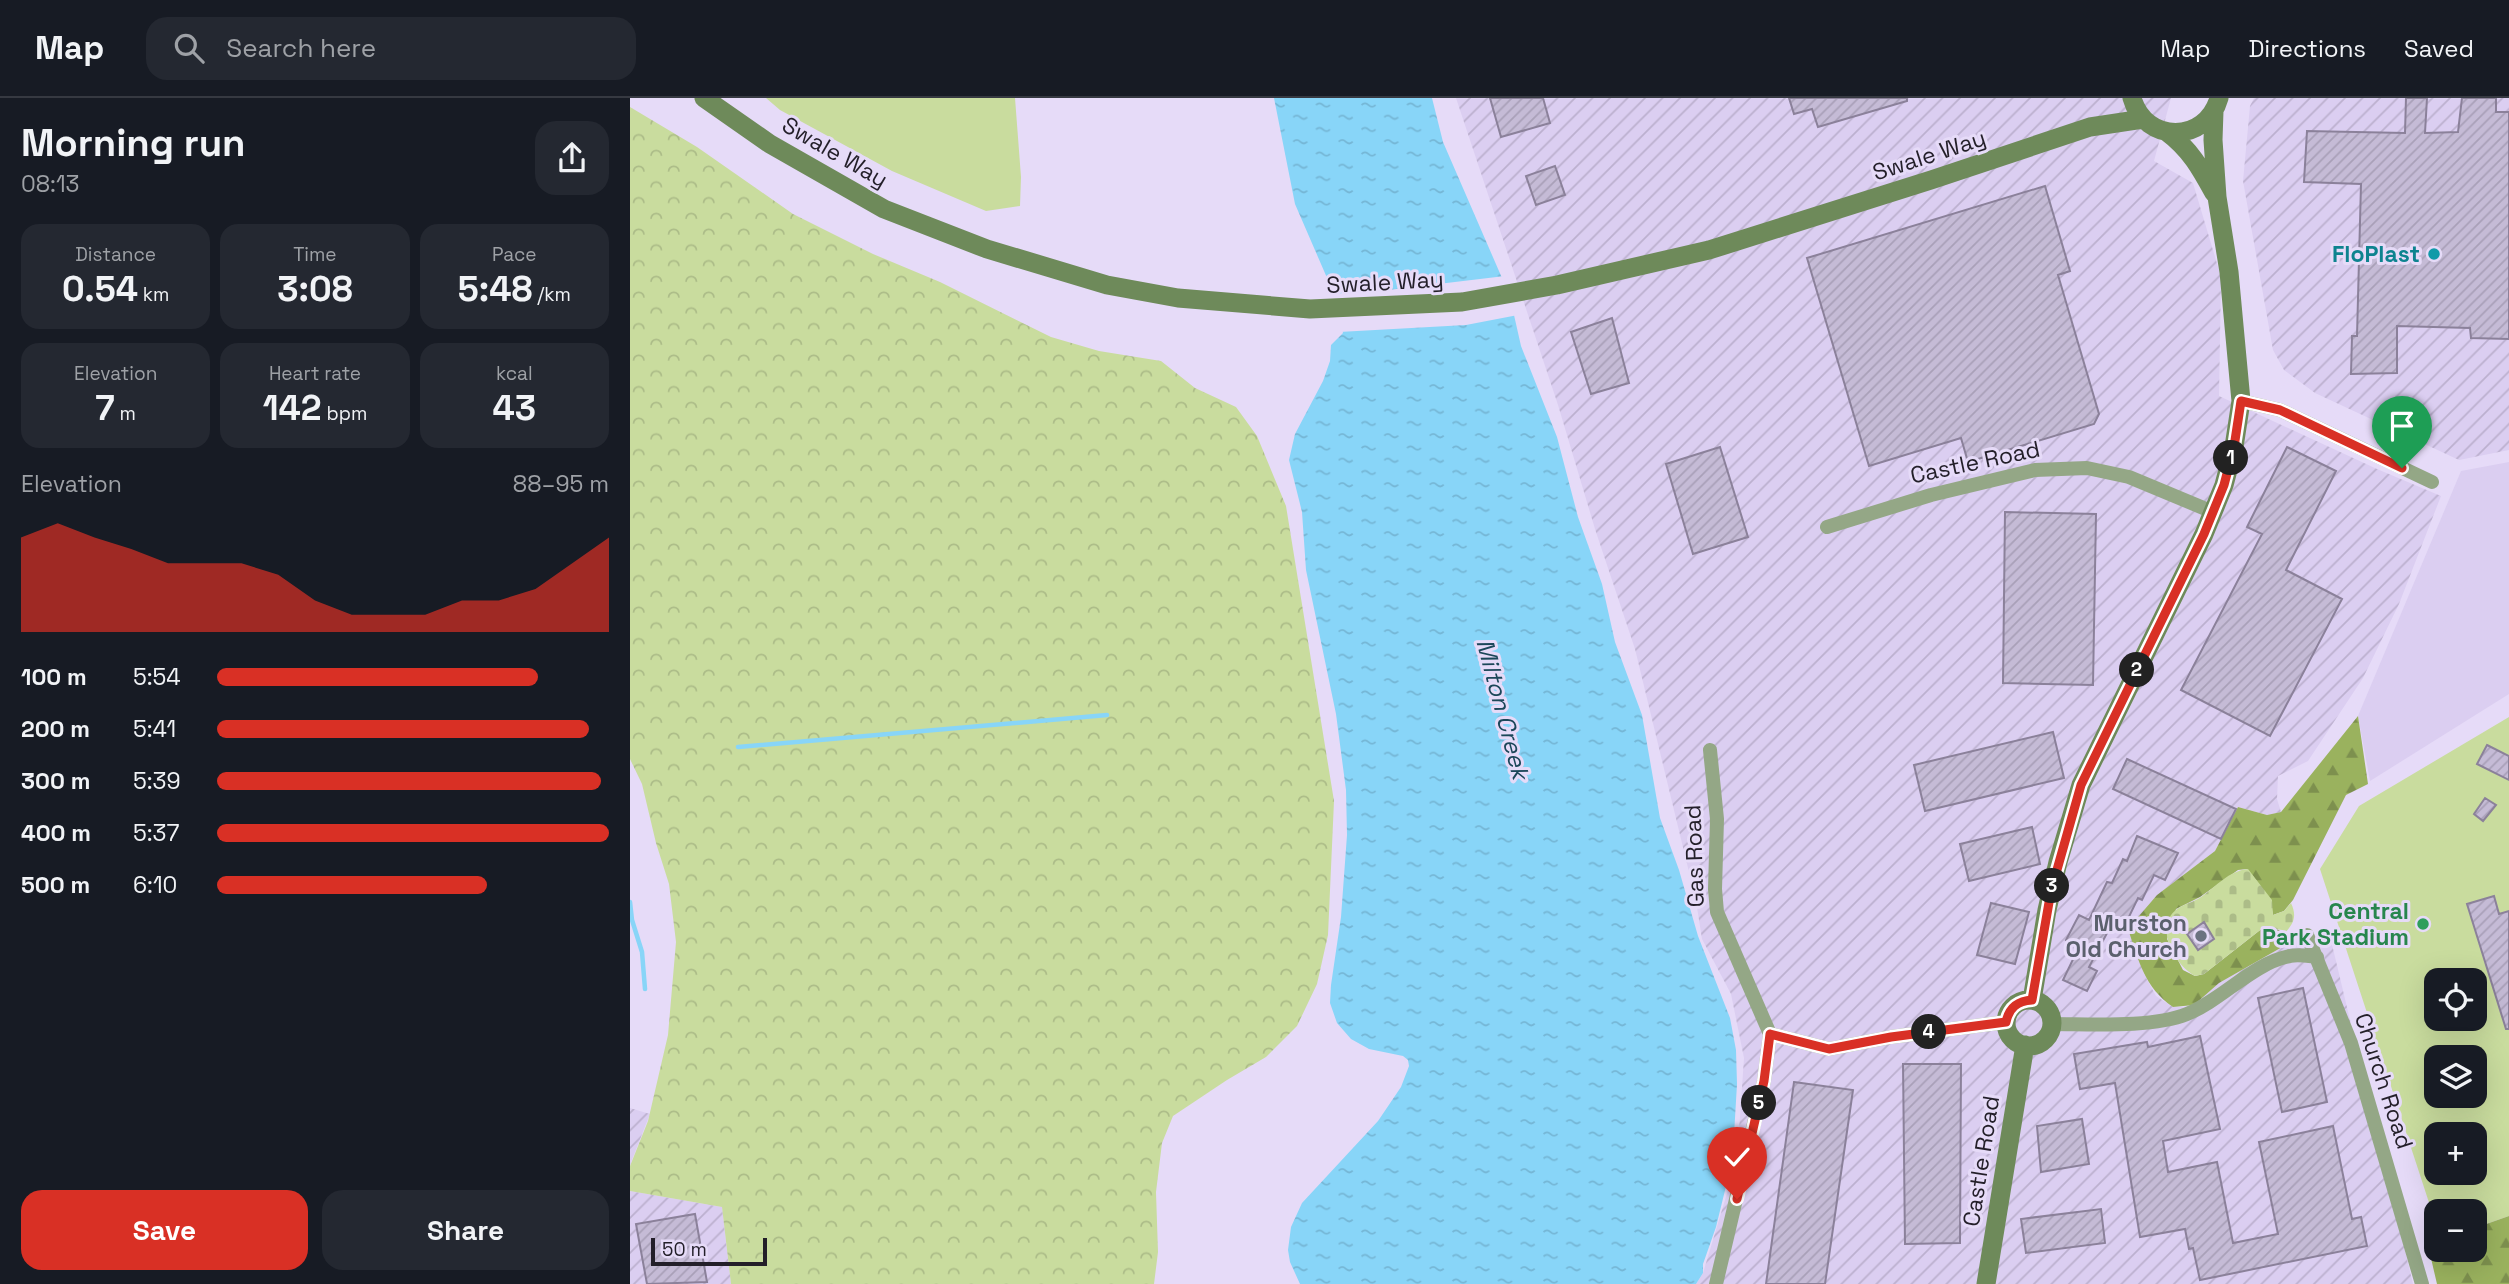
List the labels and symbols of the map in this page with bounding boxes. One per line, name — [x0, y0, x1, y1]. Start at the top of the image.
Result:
street label: Swale Way — [777, 110, 893, 194]
street label: Swale Way — [1869, 123, 1989, 187]
place label: FloPlast — [2332, 239, 2420, 269]
marker: FloPlast — [2426, 246, 2442, 262]
street label: Swale Way — [1326, 264, 1444, 300]
pin — [2372, 396, 2432, 468]
street label: Castle Road — [1907, 434, 2043, 490]
pin: 1 — [2214, 440, 2248, 476]
water label: Milton Creek — [1469, 635, 1537, 786]
pin: 2 — [2120, 652, 2154, 688]
street label: Gas Road — [1677, 804, 1711, 908]
pin: 3 — [2034, 868, 2070, 904]
place label: Central Park Stadium — [2262, 896, 2409, 952]
place label: Murston Old Church — [2066, 908, 2187, 964]
marker: Central Park Stadium — [2415, 916, 2431, 932]
marker: Murston Old Church — [2193, 928, 2209, 944]
street label: Church Road — [2348, 1009, 2420, 1153]
pin: 4 — [1912, 1014, 1946, 1049]
pin: 5 — [1742, 1086, 1776, 1121]
street label: Castle Road — [1956, 1093, 2006, 1229]
pin — [1707, 1127, 1767, 1199]
scale bar — [651, 1235, 766, 1267]

